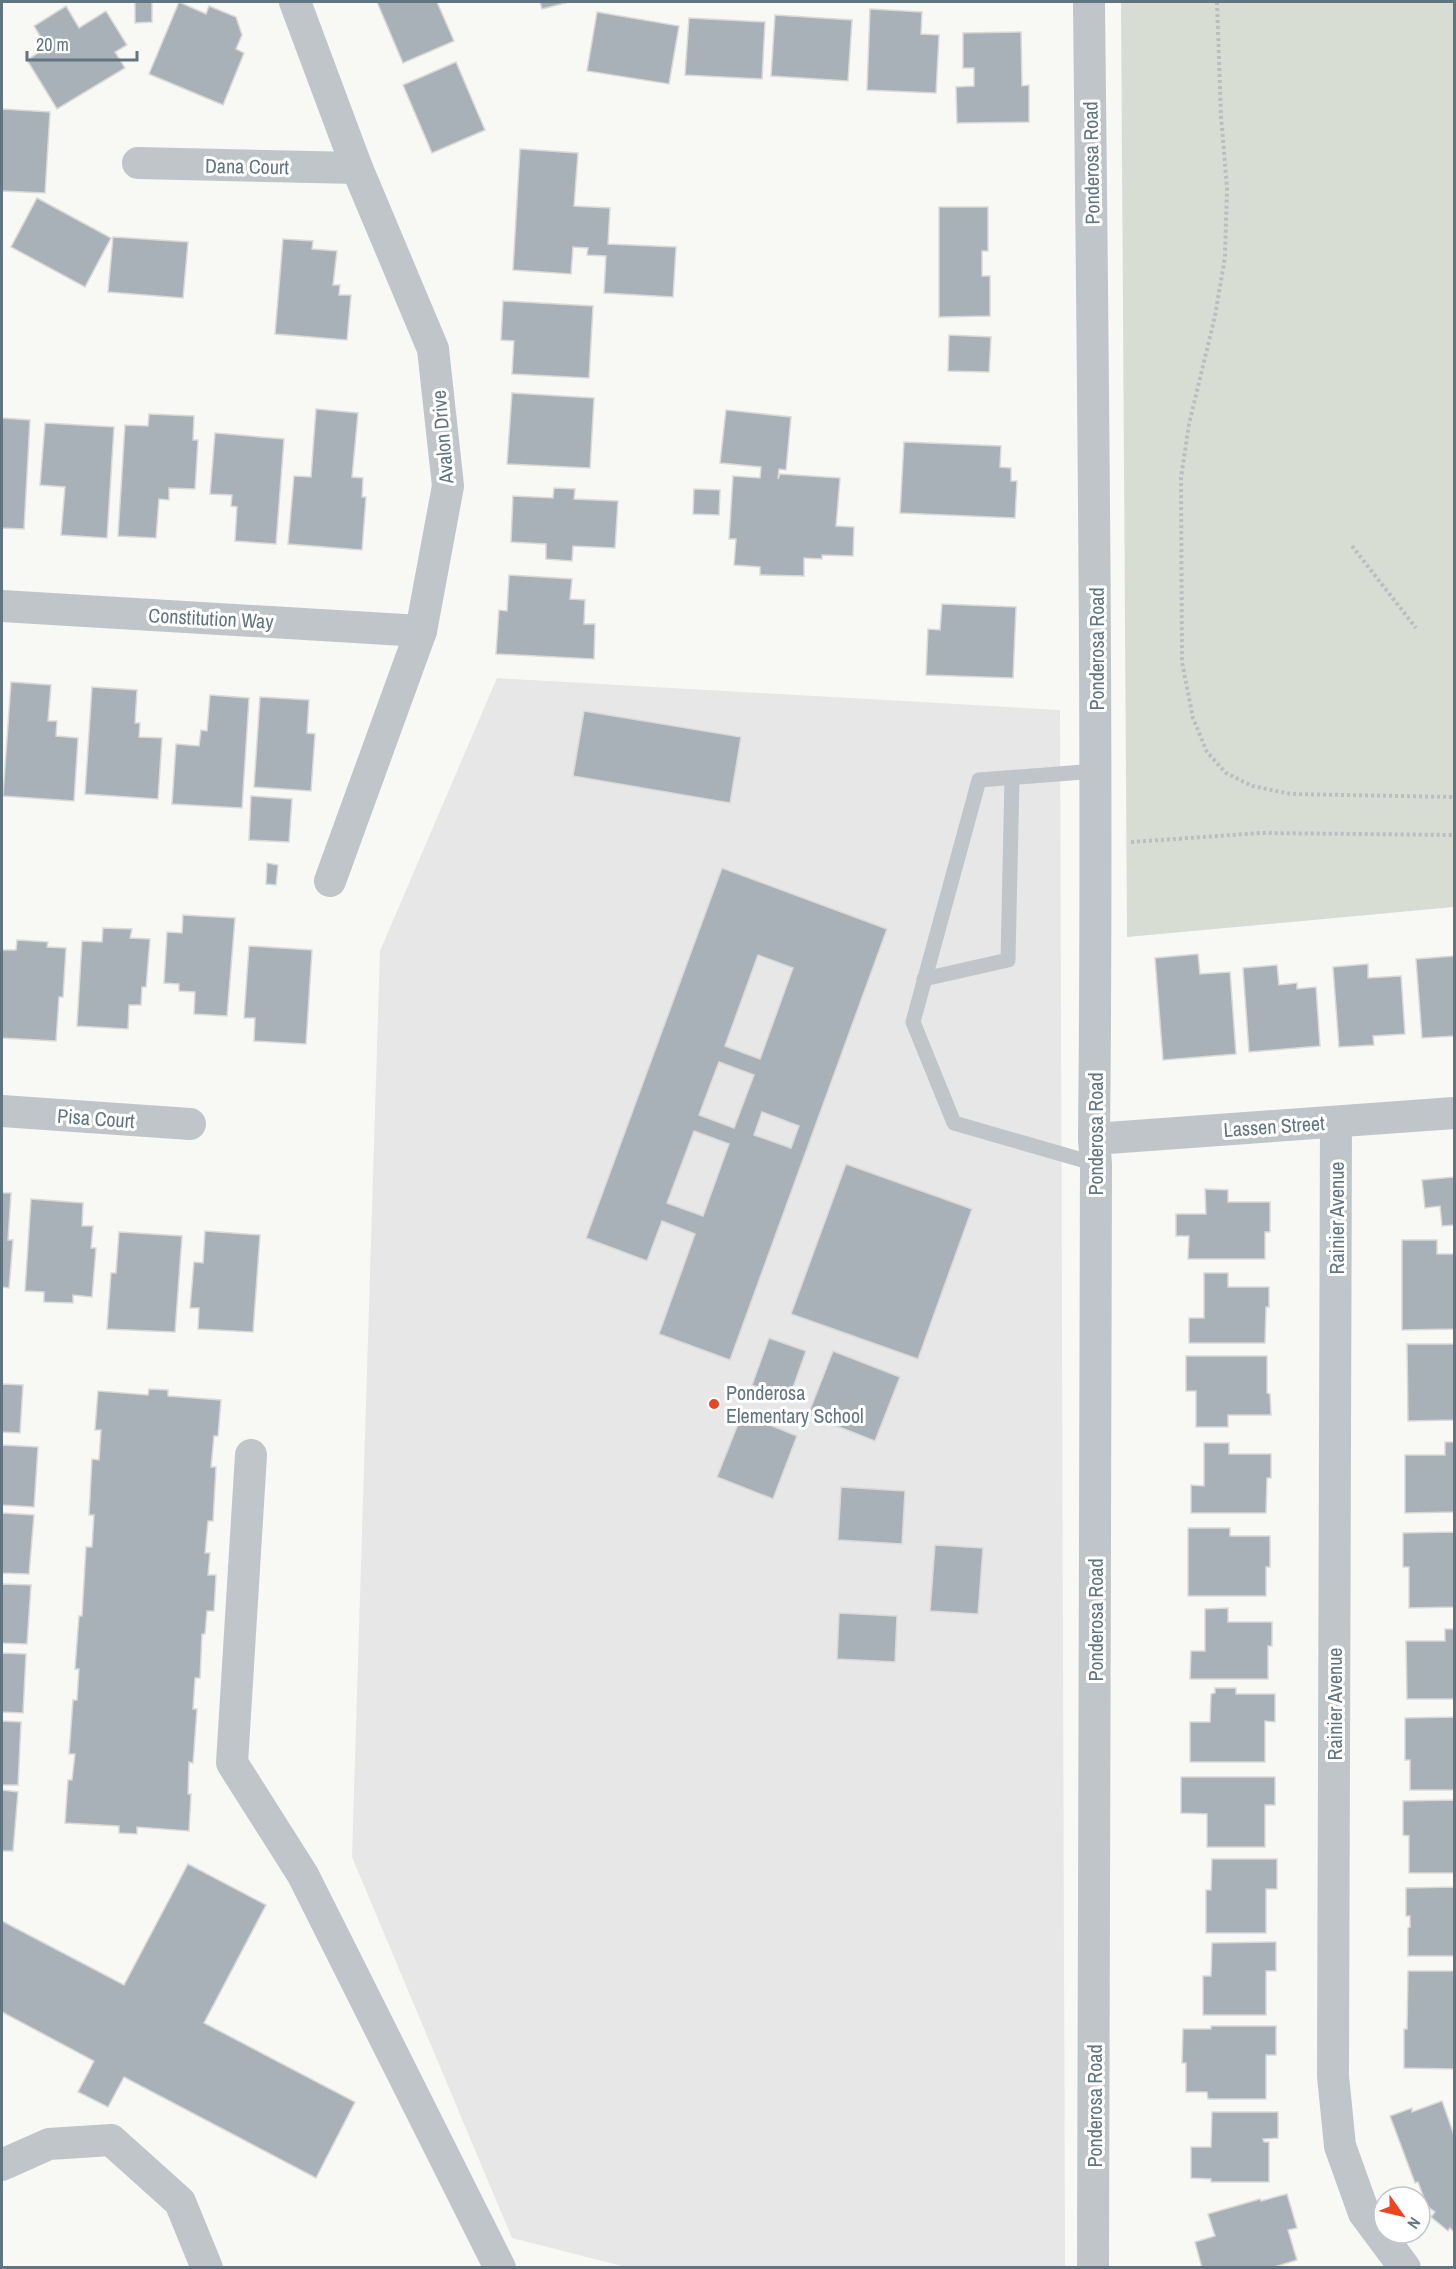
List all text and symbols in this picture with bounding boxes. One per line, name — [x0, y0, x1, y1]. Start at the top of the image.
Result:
scale bar — [27, 24, 136, 62]
text: 20 m — [36, 32, 69, 57]
street label: Ponderosa Road — [1076, 101, 1106, 225]
street label: Dana Court — [205, 152, 290, 180]
street label: Avalon Drive — [424, 389, 460, 486]
street label: Ponderosa Road — [1083, 587, 1110, 711]
street label: Constitution Way — [148, 601, 275, 635]
street label: Ponderosa Road — [1082, 1072, 1109, 1196]
street label: Pisa Court — [56, 1102, 136, 1134]
street label: Lassen Street — [1223, 1109, 1326, 1143]
street label: Rainier Avenue — [1323, 1162, 1350, 1274]
place label: Ponderosa Elementary School — [726, 1379, 864, 1429]
marker: Ponderosa Elementary School — [707, 1397, 721, 1411]
street label: Ponderosa Road — [1082, 1558, 1109, 1682]
street label: Rainier Avenue — [1321, 1648, 1348, 1760]
street label: Ponderosa Road — [1081, 2044, 1108, 2168]
north arrow — [1372, 2185, 1432, 2245]
text: N — [1403, 2213, 1426, 2233]

